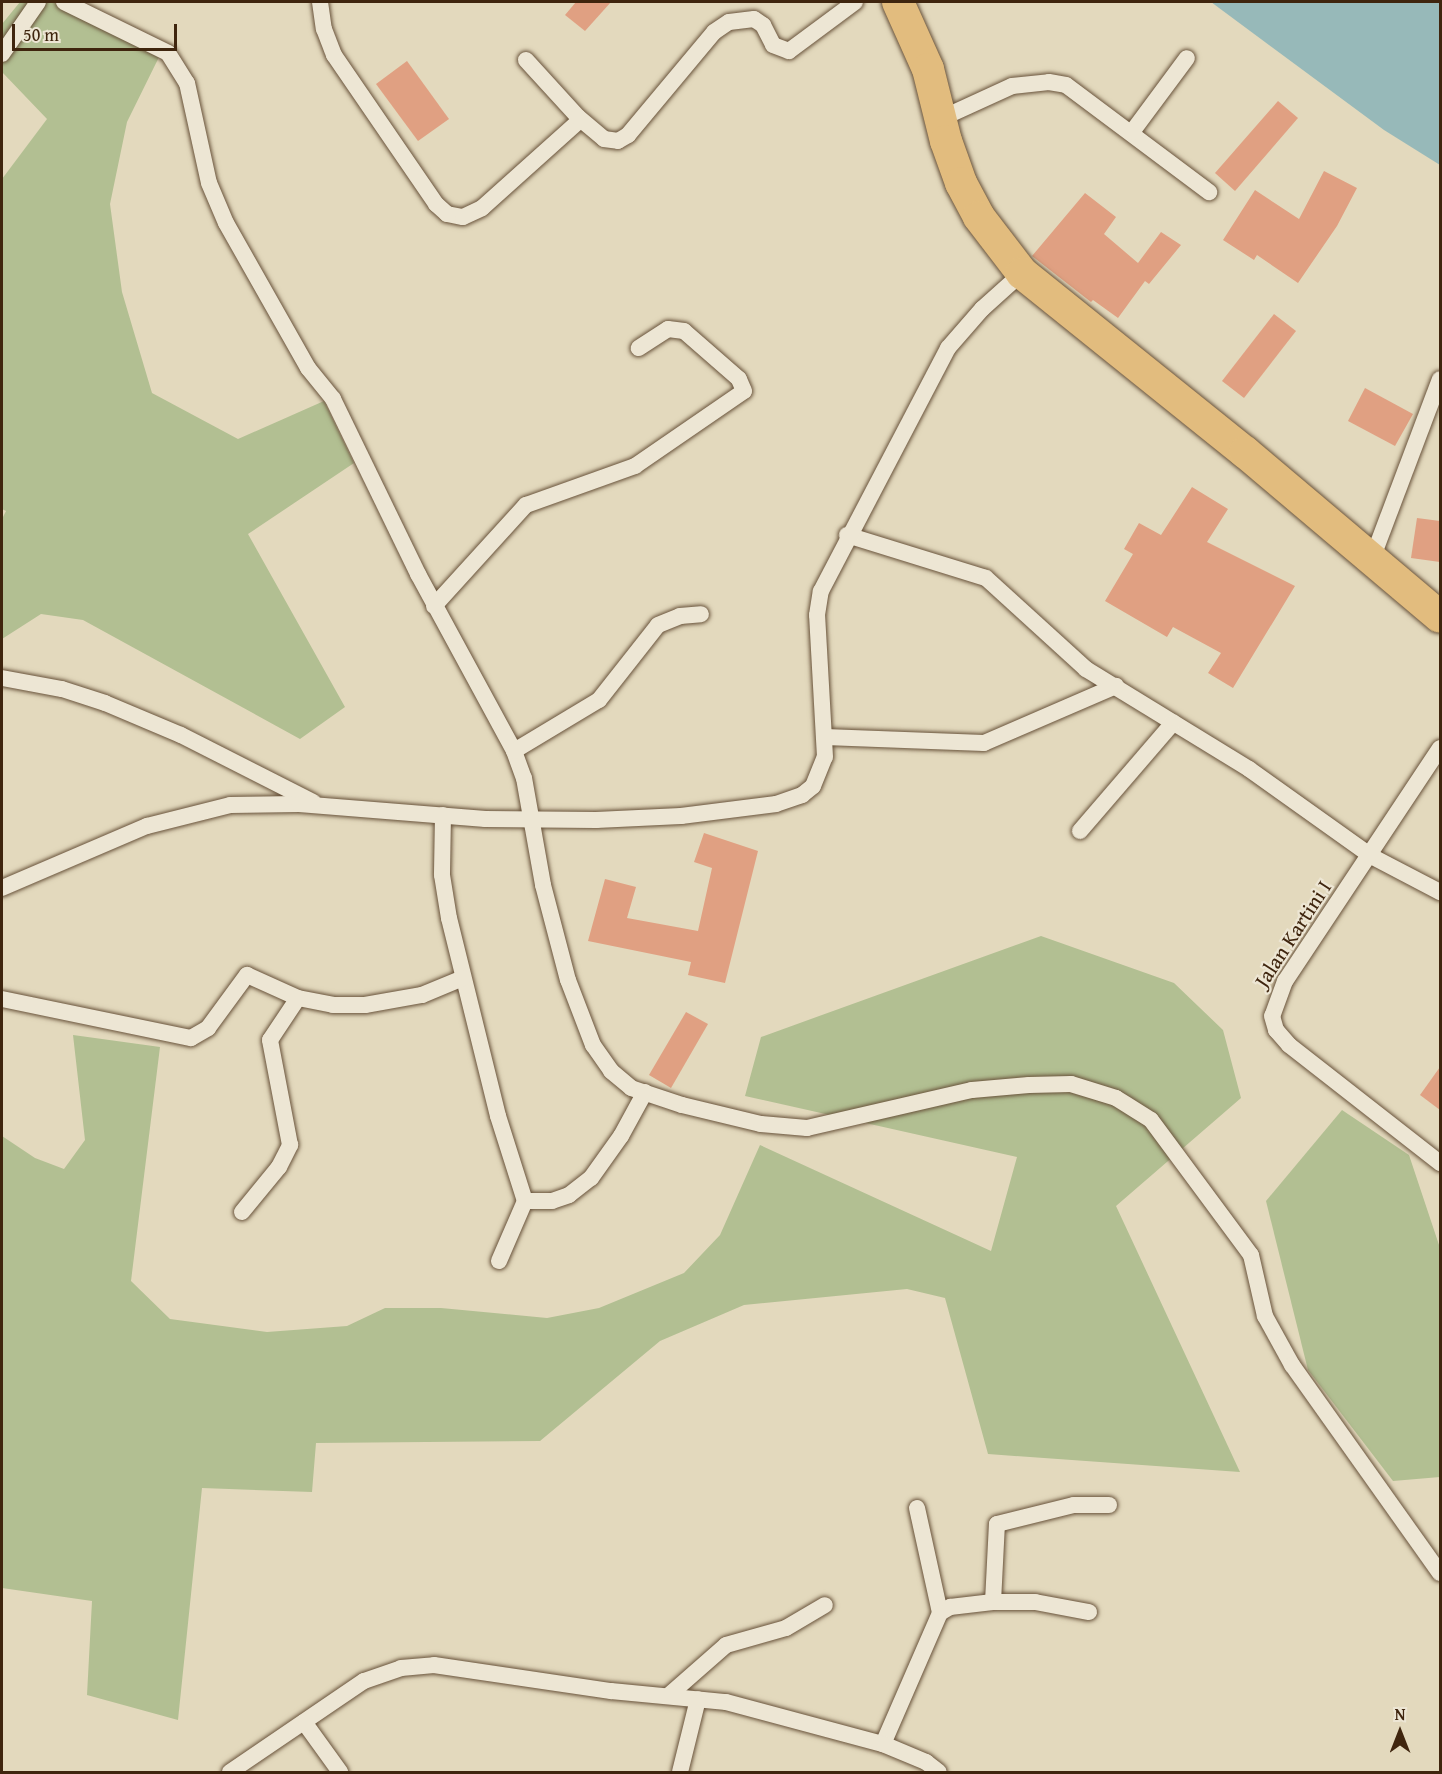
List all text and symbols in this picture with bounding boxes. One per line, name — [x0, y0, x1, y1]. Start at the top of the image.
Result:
scale bar — [15, 12, 180, 50]
text: 50 m — [23, 21, 59, 48]
street label: Jalan Kartini I — [1249, 876, 1337, 992]
north arrow — [1370, 1702, 1430, 1762]
text: N — [1395, 1702, 1405, 1726]

